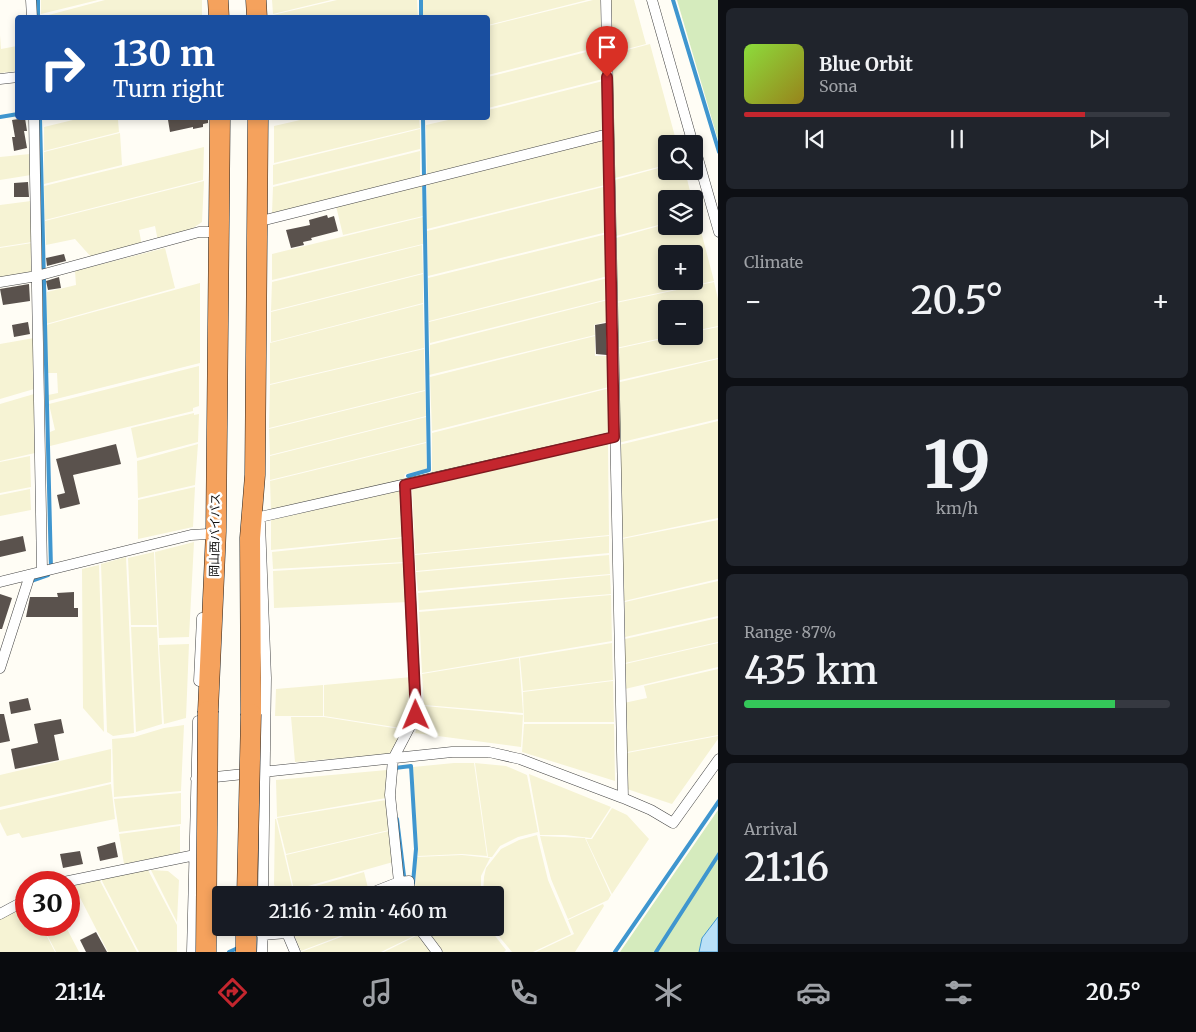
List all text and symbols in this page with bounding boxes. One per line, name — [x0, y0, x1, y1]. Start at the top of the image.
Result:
pin — [586, 26, 628, 77]
text: 130 m — [113, 32, 215, 76]
icon: arrive — [593, 33, 621, 61]
icon: right — [30, 35, 95, 100]
text: Blue Orbit — [819, 52, 913, 76]
text: Turn right — [113, 75, 224, 103]
text: Sona — [819, 76, 857, 96]
icon: previous — [801, 125, 829, 153]
icon: pause — [943, 125, 971, 153]
icon: next — [1085, 125, 1113, 153]
map controls — [658, 135, 703, 345]
button: search — [658, 135, 703, 180]
button: layers — [658, 190, 703, 235]
button: + — [658, 245, 703, 290]
text: Climate — [744, 252, 803, 272]
text: 20.5° — [911, 277, 1003, 324]
text: − — [744, 283, 763, 319]
text: + — [1151, 283, 1170, 319]
button: − — [658, 300, 703, 345]
text: 19 — [923, 424, 991, 506]
street label: 岡山西バイパス — [206, 493, 223, 577]
text: km/h — [936, 498, 978, 518]
text: Range · 87% — [744, 622, 836, 642]
text: 435 km — [744, 647, 878, 694]
position arrow — [389, 688, 441, 740]
text: Arrival — [744, 819, 797, 839]
text: 21:16 — [744, 844, 829, 891]
speed limit sign: 30 — [15, 871, 80, 936]
text: 21:16 · 2 min · 460 m — [269, 899, 447, 923]
icon: directions — [215, 975, 250, 1010]
icon: music — [360, 975, 395, 1010]
icon: phone — [506, 975, 541, 1010]
icon: climate — [651, 975, 686, 1010]
icon: car — [796, 975, 831, 1010]
icon: filters — [941, 975, 976, 1010]
text: 21:14 — [55, 978, 105, 1006]
text: 20.5° — [1086, 978, 1141, 1006]

